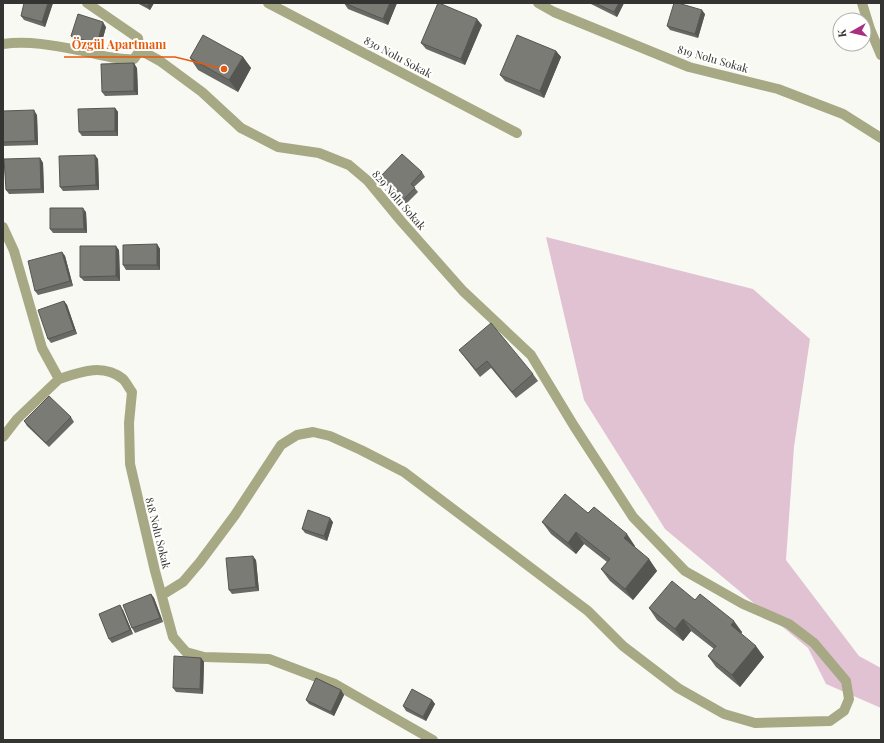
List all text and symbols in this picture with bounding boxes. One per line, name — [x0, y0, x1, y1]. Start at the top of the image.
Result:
north arrow — [832, 12, 872, 52]
text: K — [834, 28, 850, 38]
street label: 830 Nolu Sokak — [362, 32, 435, 81]
callout: Özgül Apartmanı — [64, 33, 175, 57]
text: Özgül Apartmanı — [72, 36, 167, 52]
street label: 819 Nolu Sokak — [676, 41, 750, 76]
street label: 829 Nolu Sokak — [369, 167, 429, 233]
street label: 818 Nolu Sokak — [142, 495, 175, 570]

